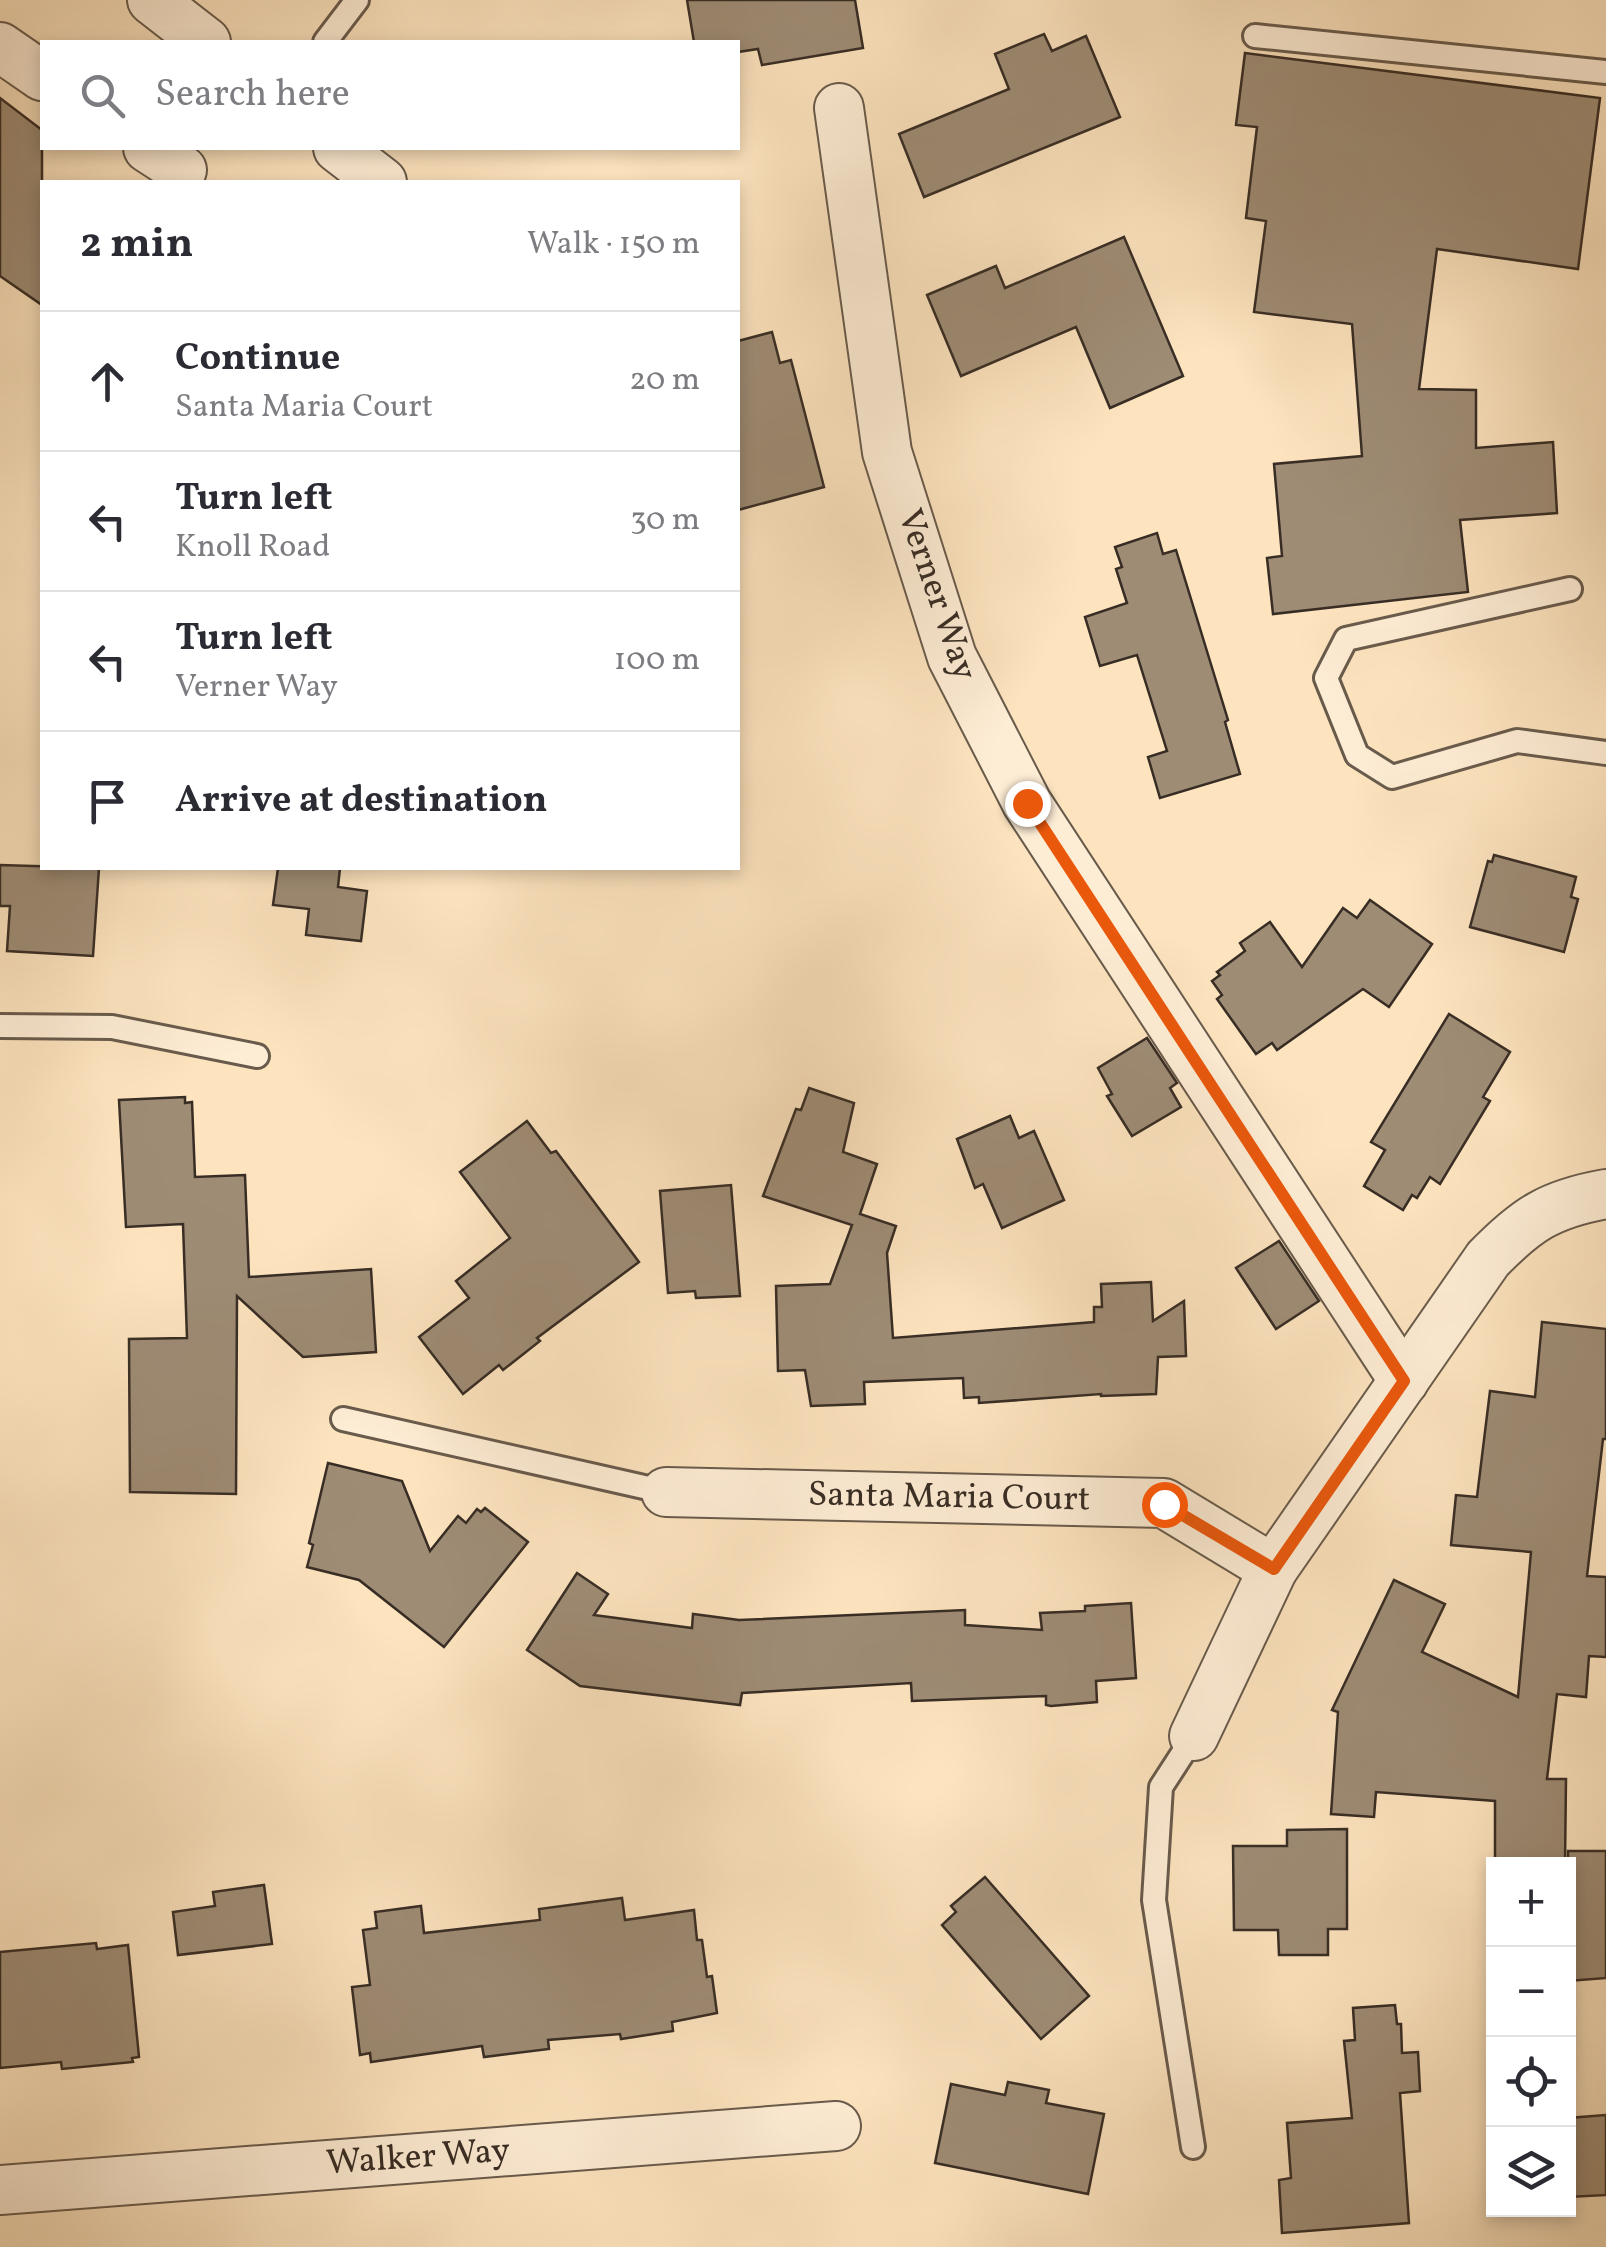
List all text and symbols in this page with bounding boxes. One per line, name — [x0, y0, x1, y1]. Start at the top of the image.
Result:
search box — [40, 40, 740, 150]
icon: search — [75, 68, 130, 123]
text: Search here — [155, 69, 350, 122]
text: 2 min — [80, 216, 193, 275]
text: Walk · 150 m — [527, 223, 700, 267]
text: Continue — [175, 333, 340, 386]
icon: ahead — [80, 354, 135, 409]
text: 20 m — [629, 359, 700, 403]
text: Santa Maria Court — [175, 386, 433, 430]
text: Turn left — [175, 473, 332, 526]
icon: left — [80, 494, 135, 549]
text: 30 m — [630, 499, 700, 543]
street label: Verner Way — [884, 503, 988, 687]
text: Knoll Road — [175, 526, 330, 570]
text: Turn left — [175, 613, 332, 666]
icon: left — [80, 634, 135, 689]
text: 100 m — [614, 639, 700, 683]
text: Verner Way — [175, 666, 338, 710]
icon: arrive — [80, 774, 135, 829]
text: Arrive at destination — [175, 775, 548, 828]
route end — [1005, 781, 1051, 827]
street label: Santa Maria Court — [808, 1472, 1090, 1524]
route start — [1142, 1482, 1188, 1528]
map controls — [1486, 1857, 1576, 2217]
button: + — [1486, 1857, 1576, 1947]
button: − — [1486, 1947, 1576, 2037]
button: locate — [1486, 2037, 1576, 2127]
button: layers — [1486, 2127, 1576, 2217]
street label: Walker Way — [324, 2128, 512, 2188]

